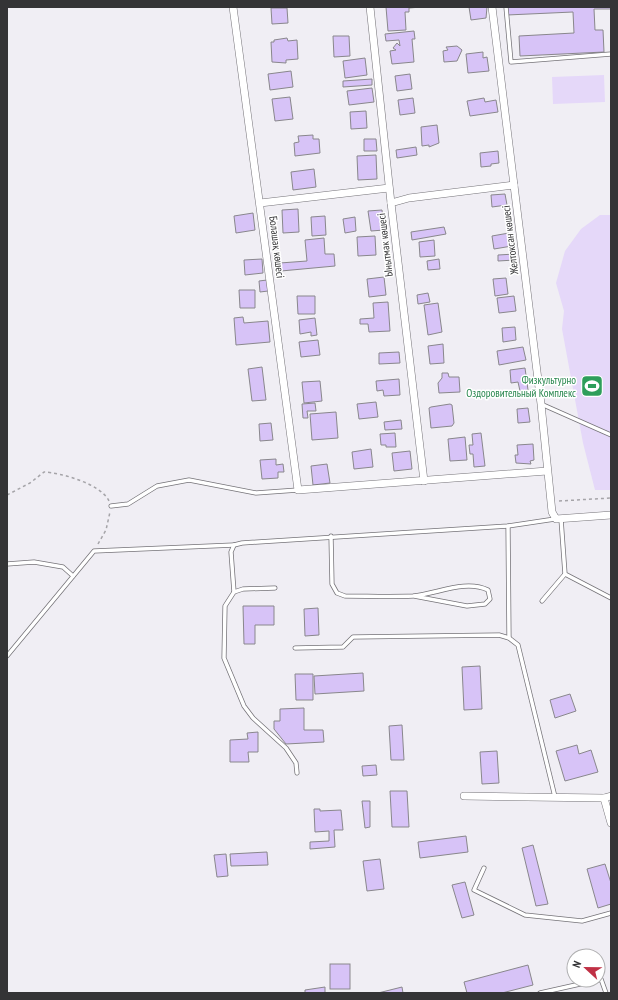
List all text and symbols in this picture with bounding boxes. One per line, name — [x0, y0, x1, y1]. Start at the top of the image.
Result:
street label: Желтоксан көшесі — [499, 205, 521, 276]
street label: Ынытмак көшесі — [374, 212, 396, 278]
street label: Болашақ көшесі — [266, 215, 288, 279]
place label: Физкультурно Оздоровительный Комплекс — [466, 373, 576, 400]
sports icon: Физкультурно Оздоровительный Комплекс — [579, 373, 605, 399]
north arrow — [566, 948, 606, 988]
text: N — [569, 959, 584, 970]

